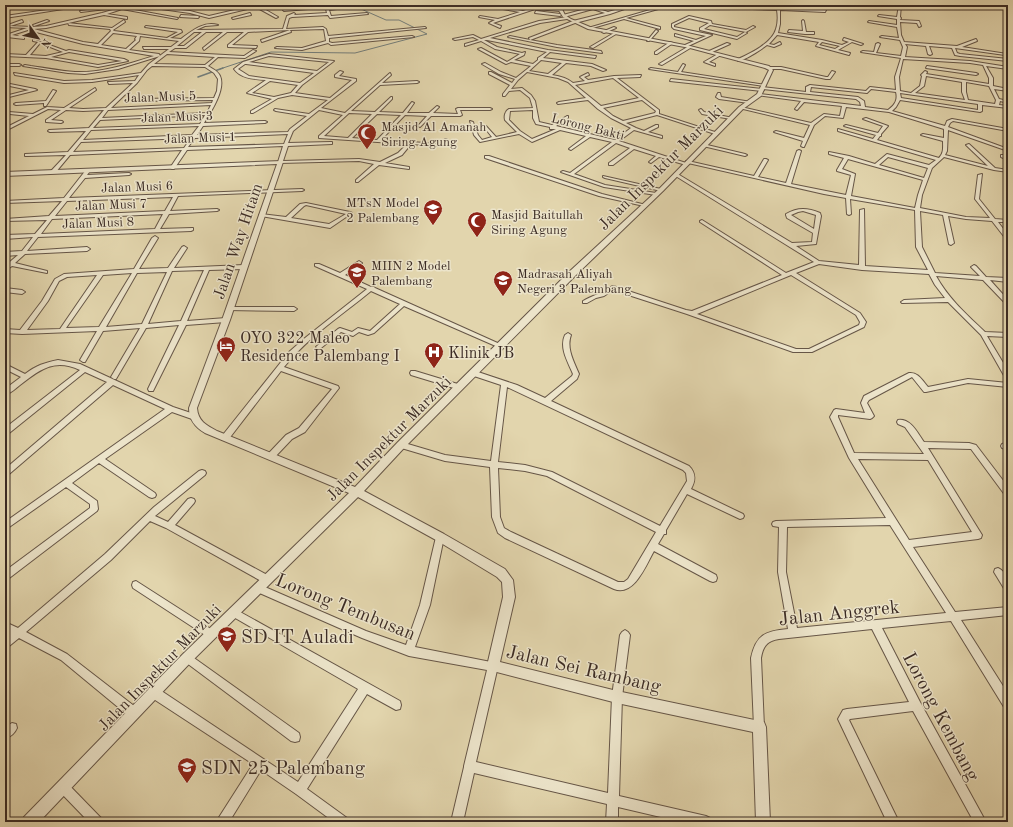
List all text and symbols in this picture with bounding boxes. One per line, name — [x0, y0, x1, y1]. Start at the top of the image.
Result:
north arrow — [18, 18, 58, 58]
text: N — [38, 36, 52, 50]
street label: Jalan Musi 5 — [124, 90, 196, 105]
street label: Jalan Inspektur Marzuki — [596, 103, 727, 234]
street label: Jalan Musi 3 — [141, 110, 213, 125]
street label: Lorong Bakti — [550, 112, 626, 143]
place label: Masjid Al Amanah Siring Agung — [381, 121, 486, 149]
mosque icon: Masjid Al Amanah Siring Agung — [356, 122, 378, 150]
street label: Jalan Musi 1 — [164, 131, 236, 146]
street label: Jalan Musi 6 — [101, 180, 173, 195]
street label: Jalan Way Hitam — [212, 181, 266, 302]
place label: MTsN Model 2 Palembang — [346, 197, 419, 225]
street label: Jalan Musi 7 — [75, 198, 147, 213]
school or university icon: MTsN Model 2 Palembang — [422, 198, 444, 226]
place label: Masjid Baitullah Siring Agung — [491, 209, 583, 237]
mosque icon: Masjid Baitullah Siring Agung — [466, 210, 488, 238]
street label: Jalan Musi 8 — [62, 216, 134, 231]
place label: MIIN 2 Model Palembang — [371, 260, 451, 288]
school or university icon: MIIN 2 Model Palembang — [346, 261, 368, 289]
place label: Madrasah Aliyah Negeri 3 Palembang — [517, 268, 631, 296]
school or university icon: Madrasah Aliyah Negeri 3 Palembang — [492, 269, 514, 297]
place label: OYO 322 Maleo Residence Palembang I — [240, 331, 400, 365]
hotel icon: OYO 322 Maleo Residence Palembang I — [215, 335, 237, 363]
hospital icon: Klinik JB — [423, 341, 445, 369]
place label: Klinik JB — [448, 346, 514, 362]
street label: Jalan Inspektur Marzuki — [324, 374, 455, 505]
street label: Lorong Tembusan — [272, 572, 418, 645]
street label: Jalan Anggrek — [778, 599, 901, 630]
street label: Jalan Inspektur Marzuki — [96, 602, 225, 735]
school or university icon: SD IT Auladi — [216, 625, 238, 653]
place label: SD IT Auladi — [241, 629, 354, 648]
street label: Jalan Sei Rambang — [504, 643, 663, 698]
street label: Lorong Kembang — [898, 650, 982, 785]
school or university icon: SDN 25 Palembang — [176, 756, 198, 784]
place label: SDN 25 Palembang — [201, 760, 366, 779]

